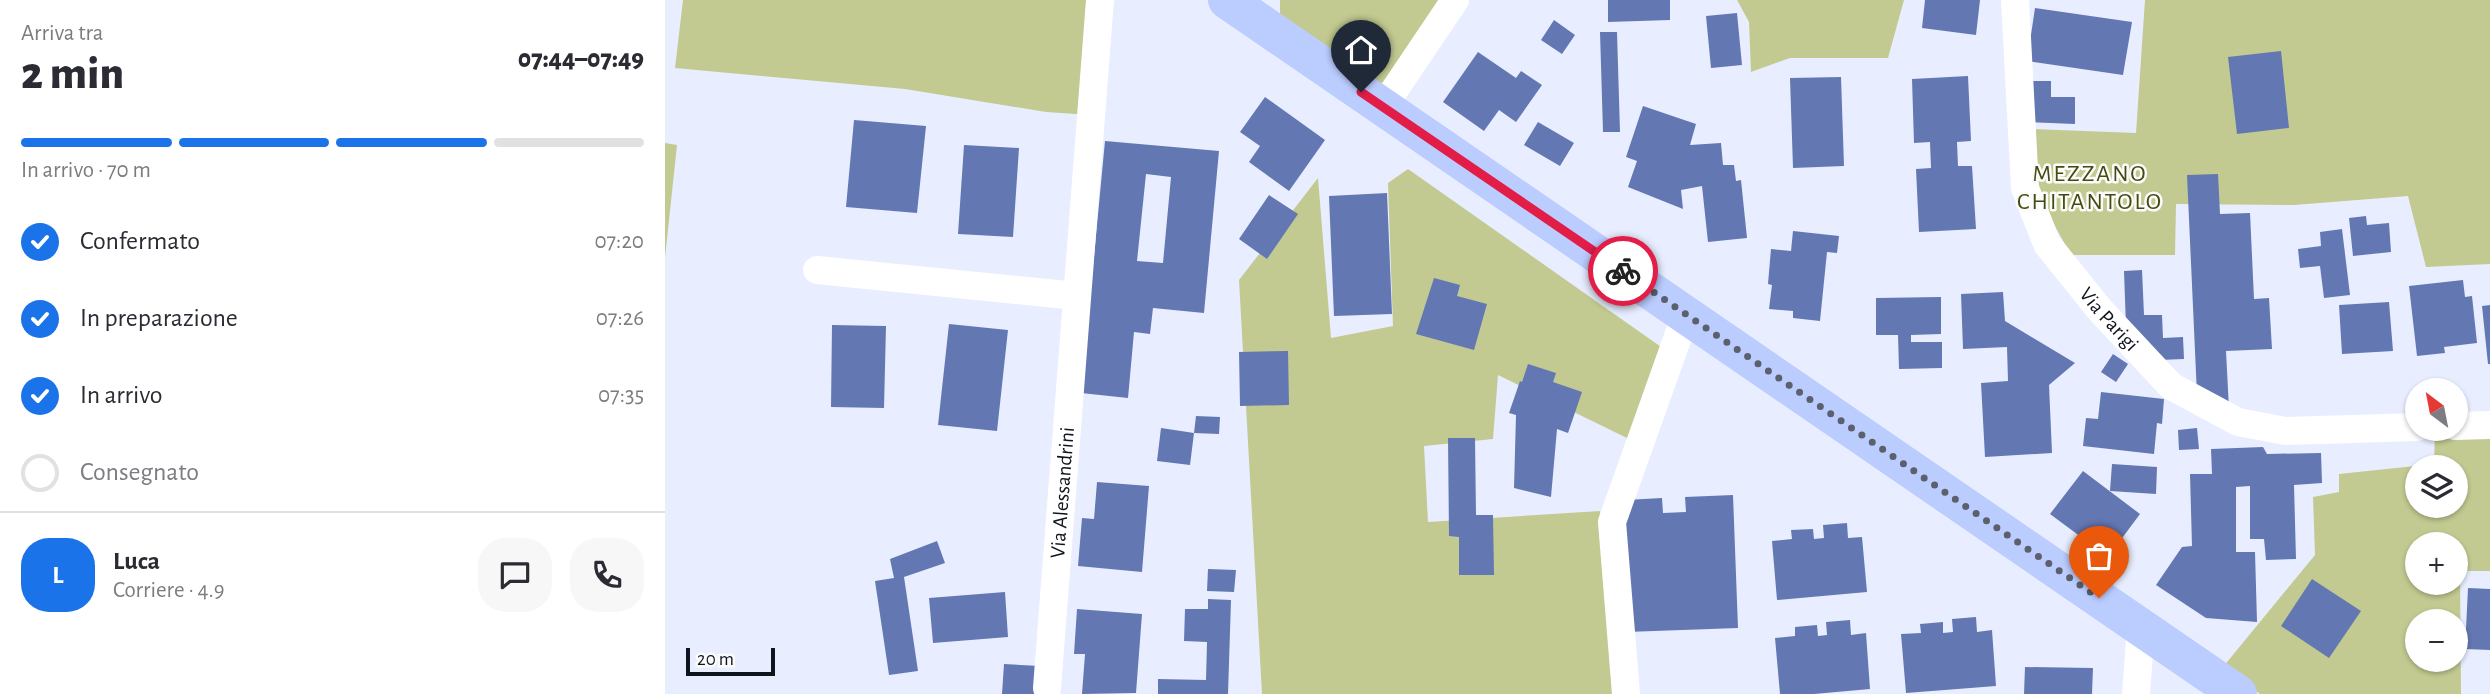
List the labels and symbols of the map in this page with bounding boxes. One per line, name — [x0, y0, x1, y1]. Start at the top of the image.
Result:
pin — [1331, 20, 1391, 92]
district label: MEZZANO CHITANTOLO — [2017, 162, 2163, 214]
courier — [1588, 236, 1658, 306]
street label: Via Parigi — [2076, 283, 2143, 355]
north arrow — [2405, 378, 2467, 441]
street label: Via Alessandrini — [1047, 426, 1078, 559]
pin — [2069, 526, 2129, 598]
scale bar — [686, 645, 775, 677]

